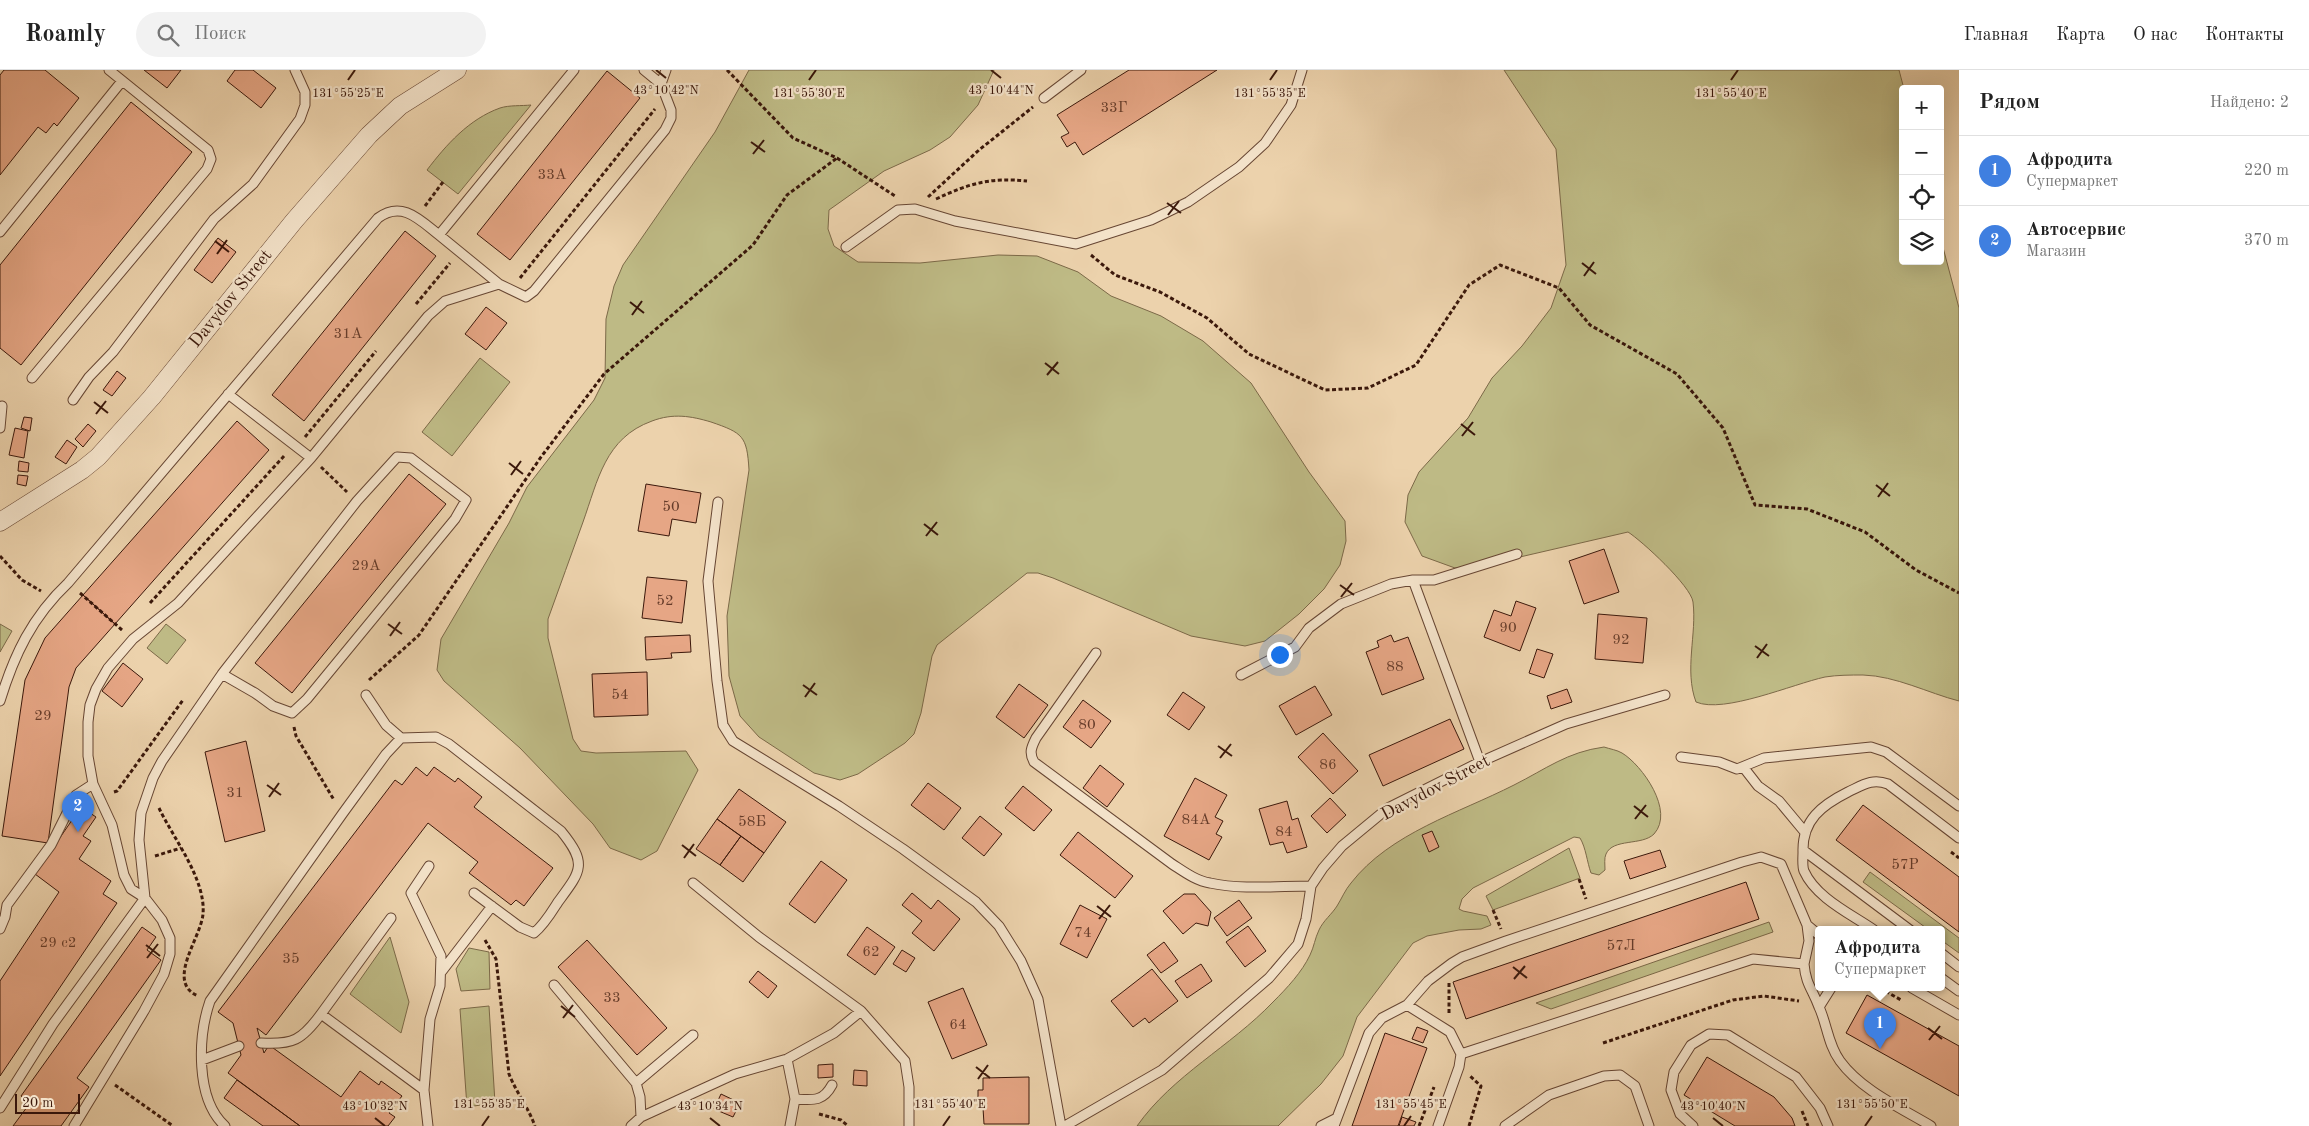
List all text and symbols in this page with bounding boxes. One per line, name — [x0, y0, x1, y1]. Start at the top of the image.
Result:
search box — [136, 12, 486, 57]
icon: search — [154, 21, 182, 49]
text: Roamly — [25, 23, 106, 47]
text: Поиск — [194, 25, 246, 44]
text: Главная — [1964, 26, 2028, 44]
text: Карта — [2056, 26, 2105, 44]
text: О нас — [2133, 26, 2177, 44]
text: Контакты — [2205, 26, 2284, 44]
text: 43°10'42"N — [633, 85, 699, 97]
text: 43°10'44"N — [968, 85, 1034, 97]
map controls — [1899, 85, 1944, 265]
button: + — [1899, 85, 1944, 130]
text: 131°55'25"E — [312, 87, 384, 100]
text: 131°55'30"E — [773, 87, 845, 100]
text: 131°55'35"E — [1234, 87, 1306, 100]
text: 131°55'40"E — [1695, 87, 1767, 100]
text: Рядом — [1979, 92, 2040, 113]
text: Найдено: 2 — [2210, 95, 2289, 111]
house number: 33Г — [1100, 101, 1128, 116]
button: − — [1899, 130, 1944, 175]
text: Афродита — [2026, 151, 2113, 170]
text: 1 — [1990, 163, 2000, 179]
text: 220 m — [2244, 163, 2289, 179]
house number: 33А — [538, 168, 567, 183]
text: Супермаркет — [2026, 174, 2118, 190]
button: locate — [1899, 175, 1944, 220]
button: layers — [1899, 220, 1944, 265]
text: Автосервис — [2026, 221, 2126, 240]
text: 2 — [1990, 233, 2000, 249]
text: 370 m — [2244, 233, 2289, 249]
text: Магазин — [2026, 244, 2086, 260]
street label: Davydov Street — [186, 246, 276, 351]
house number: 31А — [334, 327, 363, 342]
house number: 50 — [662, 500, 680, 515]
house number: 29А — [352, 559, 381, 574]
house number: 52 — [656, 594, 674, 609]
house number: 90 — [1499, 621, 1517, 636]
house number: 92 — [1612, 633, 1630, 648]
your location — [1267, 642, 1293, 668]
house number: 88 — [1386, 660, 1404, 675]
house number: 54 — [611, 688, 629, 703]
house number: 29 — [34, 709, 52, 724]
house number: 80 — [1078, 718, 1096, 733]
street label: Davydov Street — [1378, 752, 1493, 824]
house number: 86 — [1319, 758, 1337, 773]
house number: 31 — [226, 786, 244, 801]
pin: 2 — [62, 791, 94, 832]
house number: 84А — [1182, 813, 1211, 828]
house number: 58Б — [738, 815, 766, 830]
house number: 84 — [1275, 825, 1293, 840]
house number: 57Р — [1891, 858, 1919, 873]
house number: 74 — [1074, 926, 1092, 941]
popup — [1815, 926, 1945, 991]
house number: 29 с2 — [40, 936, 76, 951]
house number: 57Л — [1606, 939, 1636, 954]
text: Афродита — [1834, 939, 1921, 958]
house number: 62 — [862, 945, 880, 960]
house number: 35 — [282, 952, 300, 967]
text: Супермаркет — [1834, 962, 1926, 978]
house number: 33 — [603, 991, 621, 1006]
pin: 1 — [1864, 1008, 1896, 1049]
house number: 64 — [949, 1018, 967, 1033]
scale bar — [15, 1091, 80, 1114]
text: 20 m — [22, 1096, 53, 1110]
text: 131°55'35"E — [453, 1098, 525, 1111]
text: 131°55'40"E — [914, 1098, 986, 1111]
text: 131°55'45"E — [1375, 1098, 1447, 1111]
text: 131°55'50"E — [1836, 1098, 1908, 1111]
text: 43°10'32"N — [342, 1101, 408, 1113]
text: 43°10'34"N — [677, 1101, 743, 1113]
text: 43°10'40"N — [1680, 1101, 1746, 1113]

